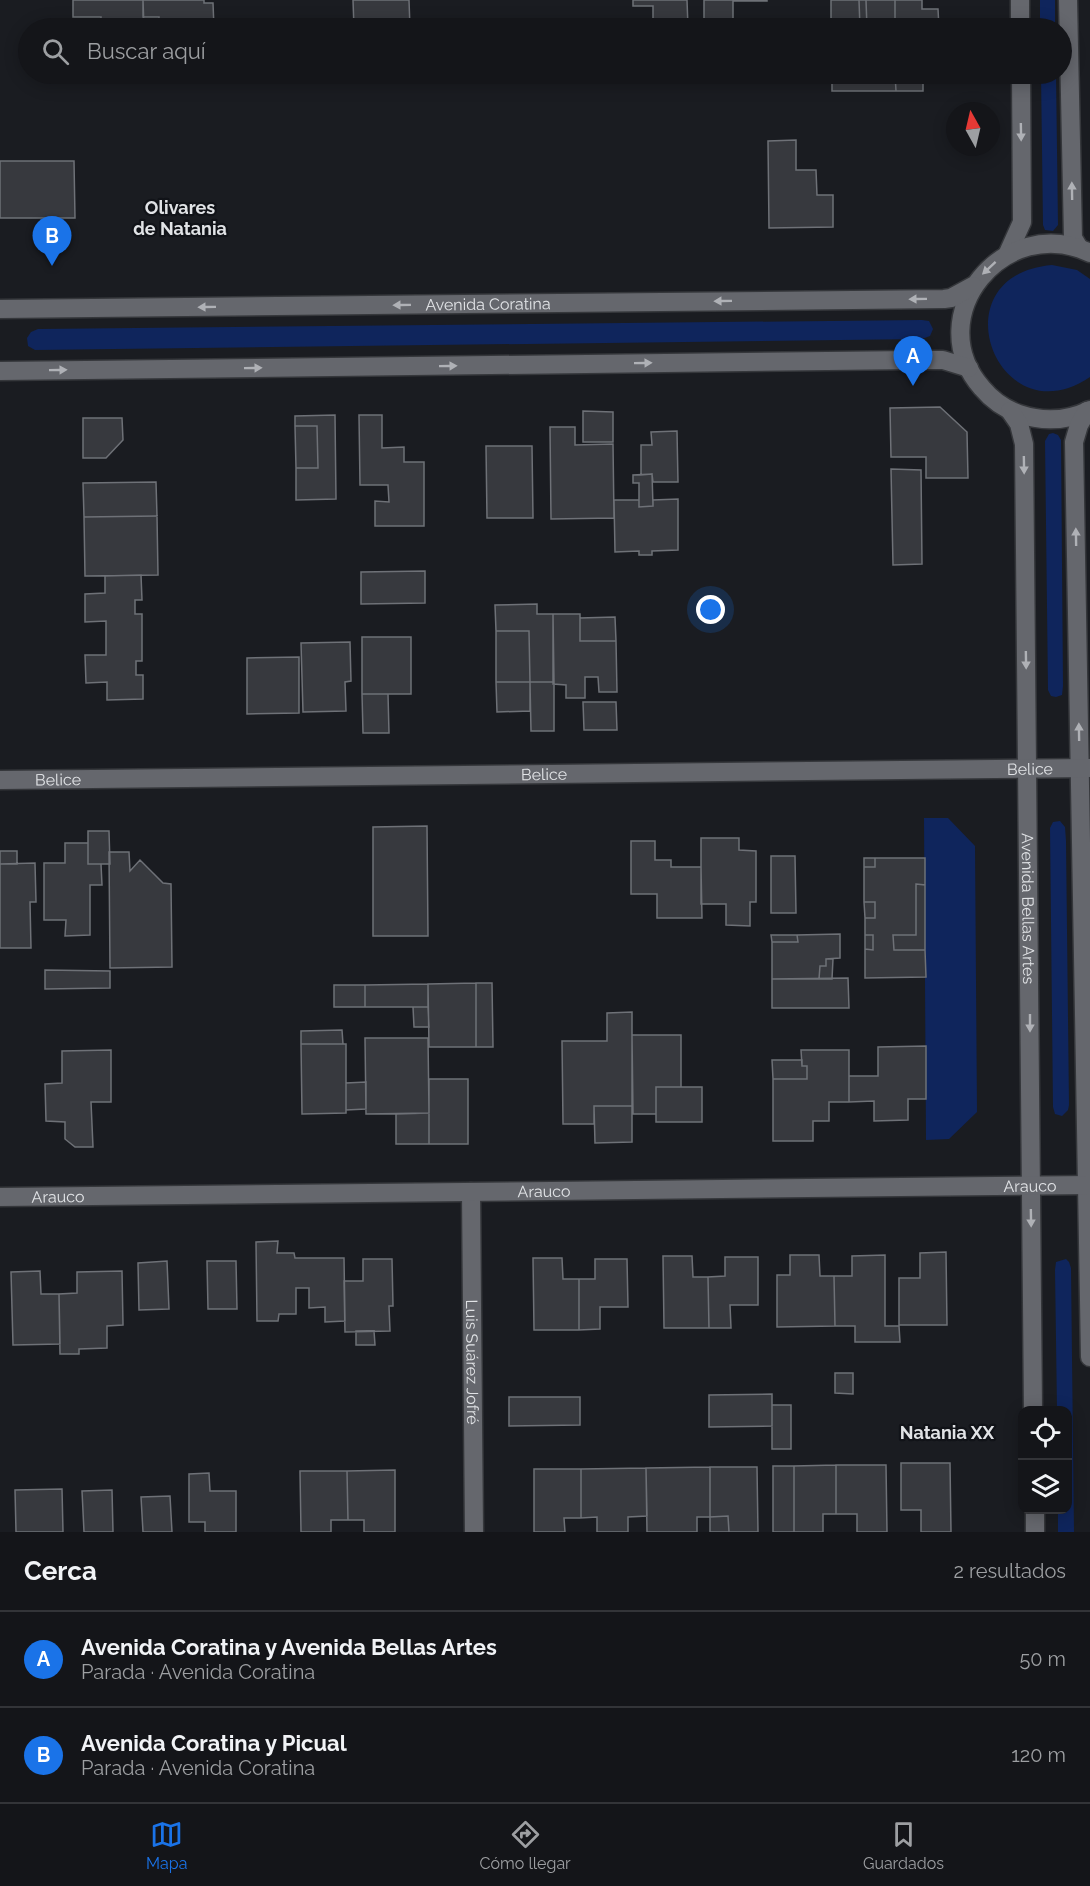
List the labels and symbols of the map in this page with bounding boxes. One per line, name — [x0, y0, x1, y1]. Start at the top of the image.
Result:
north arrow — [946, 102, 1000, 156]
one-way arrow — [1016, 122, 1026, 141]
one-way arrow — [1067, 181, 1077, 200]
district label: Olivares de Natania — [133, 197, 227, 239]
pin: B — [32, 216, 72, 266]
one-way arrow — [982, 261, 997, 275]
street label: Avenida Coratina — [425, 294, 551, 314]
one-way arrow — [908, 294, 927, 304]
one-way arrow — [713, 296, 732, 306]
one-way arrow — [392, 300, 411, 310]
one-way arrow — [197, 302, 216, 312]
pin: A — [894, 336, 932, 386]
one-way arrow — [634, 358, 653, 368]
one-way arrow — [439, 361, 458, 370]
one-way arrow — [244, 363, 263, 373]
one-way arrow — [49, 365, 68, 375]
one-way arrow — [1019, 455, 1029, 474]
one-way arrow — [1071, 527, 1081, 546]
your location — [696, 595, 725, 624]
one-way arrow — [1021, 650, 1031, 669]
one-way arrow — [1074, 722, 1084, 741]
street label: Belice — [1007, 759, 1053, 778]
street label: Belice — [521, 764, 567, 784]
street label: Belice — [35, 770, 81, 789]
street label: Avenida Bellas Artes — [1018, 833, 1039, 985]
one-way arrow — [1025, 1013, 1035, 1032]
street label: Arauco — [1003, 1176, 1057, 1195]
street label: Arauco — [517, 1181, 571, 1201]
street label: Arauco — [31, 1187, 85, 1206]
one-way arrow — [1027, 1208, 1036, 1227]
street label: Luis Suárez Jofré — [462, 1299, 483, 1425]
district label: Natania XX — [900, 1422, 995, 1443]

